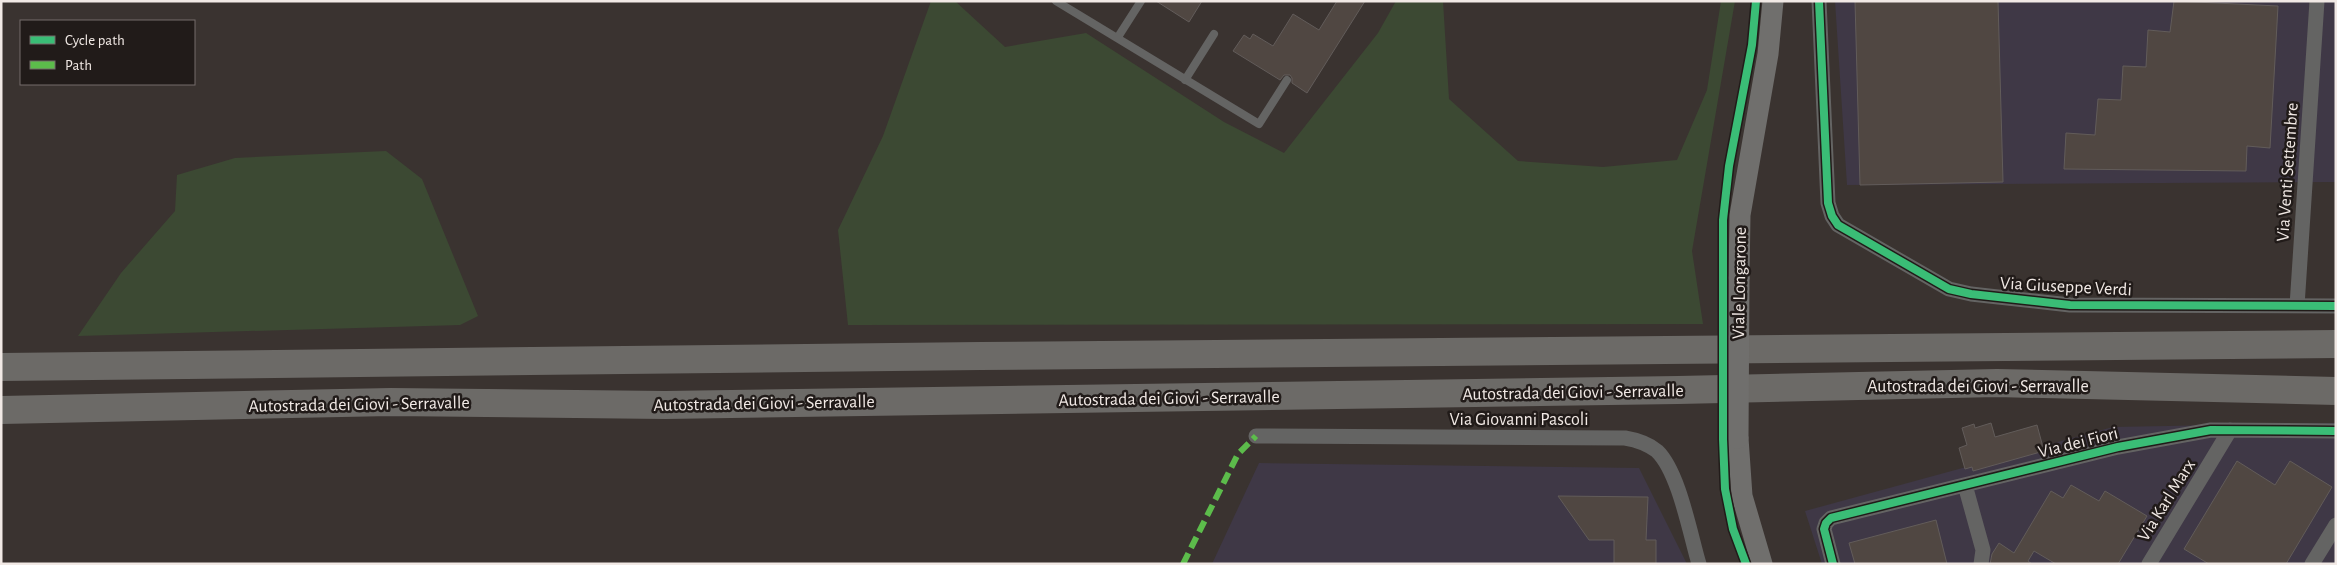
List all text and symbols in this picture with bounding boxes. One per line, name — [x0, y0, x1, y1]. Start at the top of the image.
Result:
legend — [20, 20, 195, 85]
text: Cycle path — [65, 33, 125, 48]
text: Path — [65, 58, 92, 73]
street label: Via Venti Settembre — [2274, 102, 2302, 242]
street label: Viale Longarone — [1730, 227, 1750, 339]
street label: Via Giuseppe Verdi — [2000, 275, 2132, 299]
street label: Autostrada dei Giovi - Serravalle — [1867, 378, 2089, 396]
street label: Autostrada dei Giovi - Serravalle — [1462, 382, 1684, 404]
street label: Autostrada dei Giovi - Serravalle — [1058, 388, 1280, 410]
street label: Autostrada dei Giovi - Serravalle — [653, 393, 875, 415]
street label: Autostrada dei Giovi - Serravalle — [248, 394, 470, 416]
street label: Via Giovanni Pascoli — [1449, 411, 1589, 429]
street label: Via dei Fiori — [2036, 424, 2120, 462]
street label: Via Karl Marx — [2135, 456, 2199, 545]

